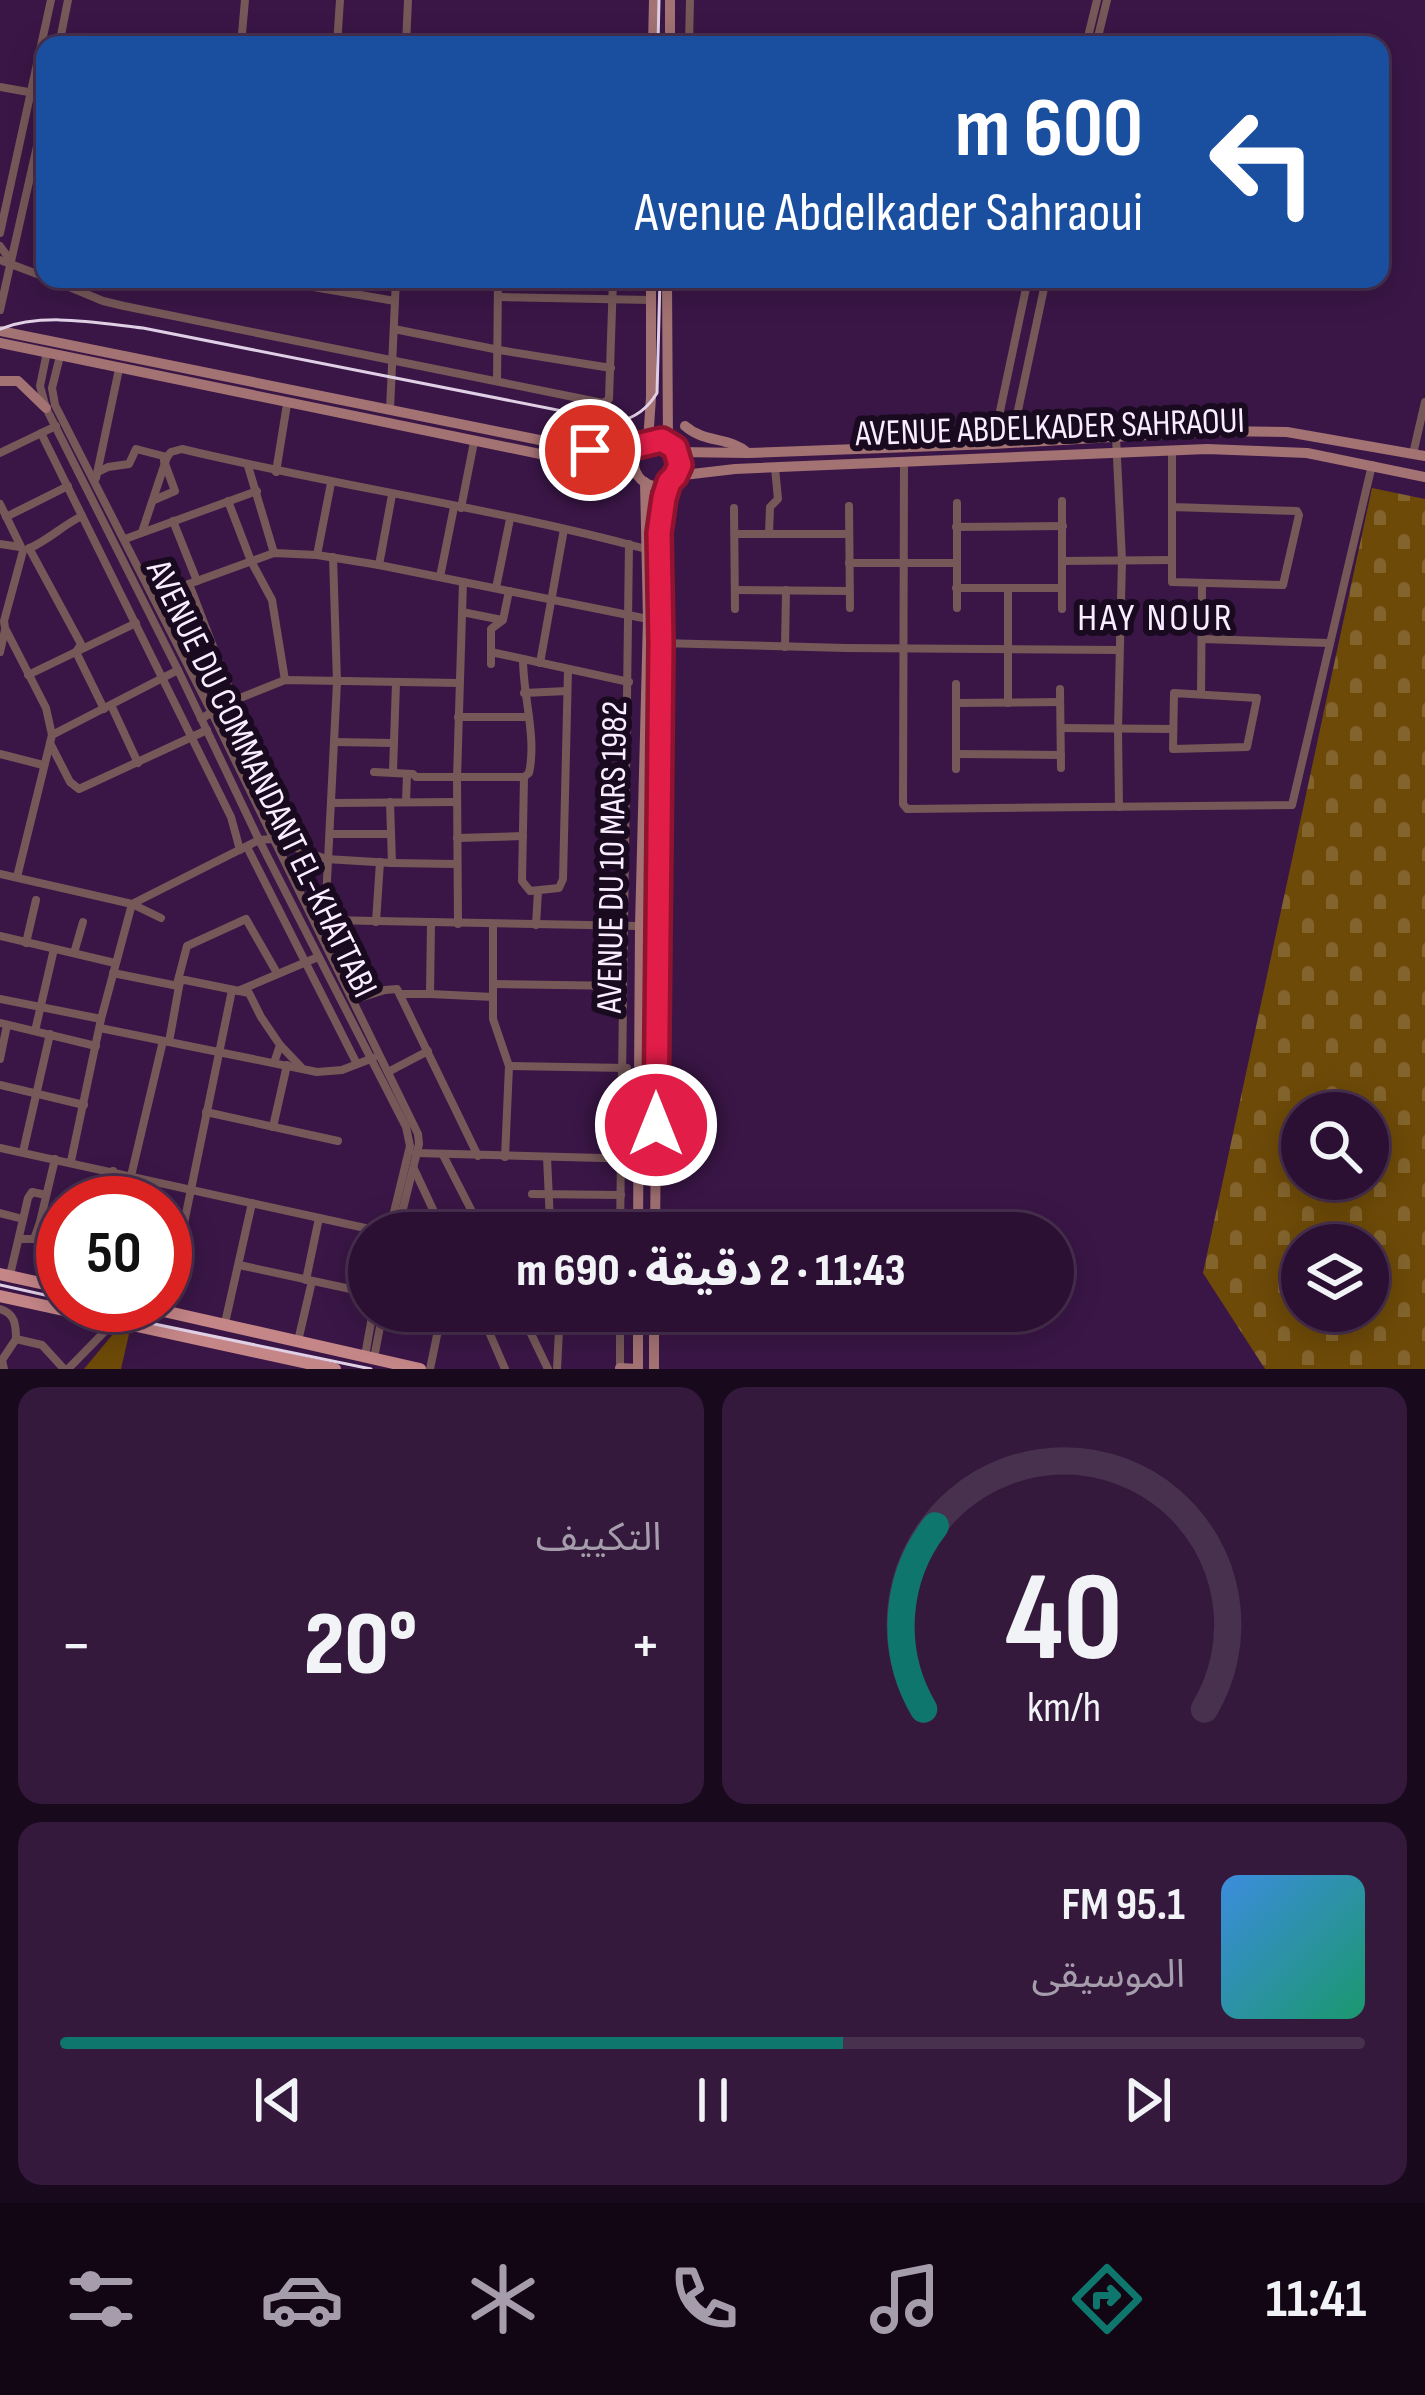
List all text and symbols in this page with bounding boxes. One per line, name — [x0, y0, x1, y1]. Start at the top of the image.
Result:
text: 600 m — [955, 79, 1143, 180]
icon: left — [1185, 84, 1341, 240]
text: Avenue Abdelkader Sahraoui — [635, 181, 1143, 246]
pin — [539, 399, 641, 501]
street label: AVENUE ABDELKADER SAHRAOUI — [854, 400, 1245, 456]
icon: arrive — [557, 417, 623, 483]
street label: AVENUE DU COMMANDANT EL-KHATTABI — [136, 553, 386, 1005]
district label: HAY NOUR — [1077, 595, 1235, 642]
street label: AVENUE DU 10 MARS 1982 — [589, 701, 637, 1014]
position arrow — [593, 1062, 719, 1188]
map controls — [1281, 1092, 1389, 1332]
button: search — [1281, 1092, 1389, 1200]
speed limit sign: 50 — [36, 1176, 192, 1332]
button: layers — [1281, 1224, 1389, 1332]
text: 11:43 · 2 دقيقة · 690 m — [517, 1244, 905, 1299]
text: التكييف — [536, 1515, 662, 1562]
text: 40 — [1006, 1546, 1123, 1695]
text: 20° — [304, 1592, 417, 1700]
text: − — [60, 1607, 92, 1686]
text: + — [629, 1607, 662, 1686]
text: km/h — [1027, 1681, 1101, 1733]
text: 95.1 FM — [1061, 1878, 1185, 1933]
text: الموسيقى — [1031, 1952, 1185, 1999]
icon: previous — [245, 2067, 311, 2133]
icon: pause — [680, 2067, 746, 2133]
icon: next — [1115, 2067, 1181, 2133]
icon: filters — [59, 2257, 143, 2341]
icon: car — [260, 2257, 344, 2341]
icon: climate — [461, 2257, 545, 2341]
icon: phone — [662, 2257, 746, 2341]
icon: music — [863, 2257, 947, 2341]
icon: directions — [1065, 2257, 1149, 2341]
text: 11:41 — [1266, 2267, 1366, 2332]

